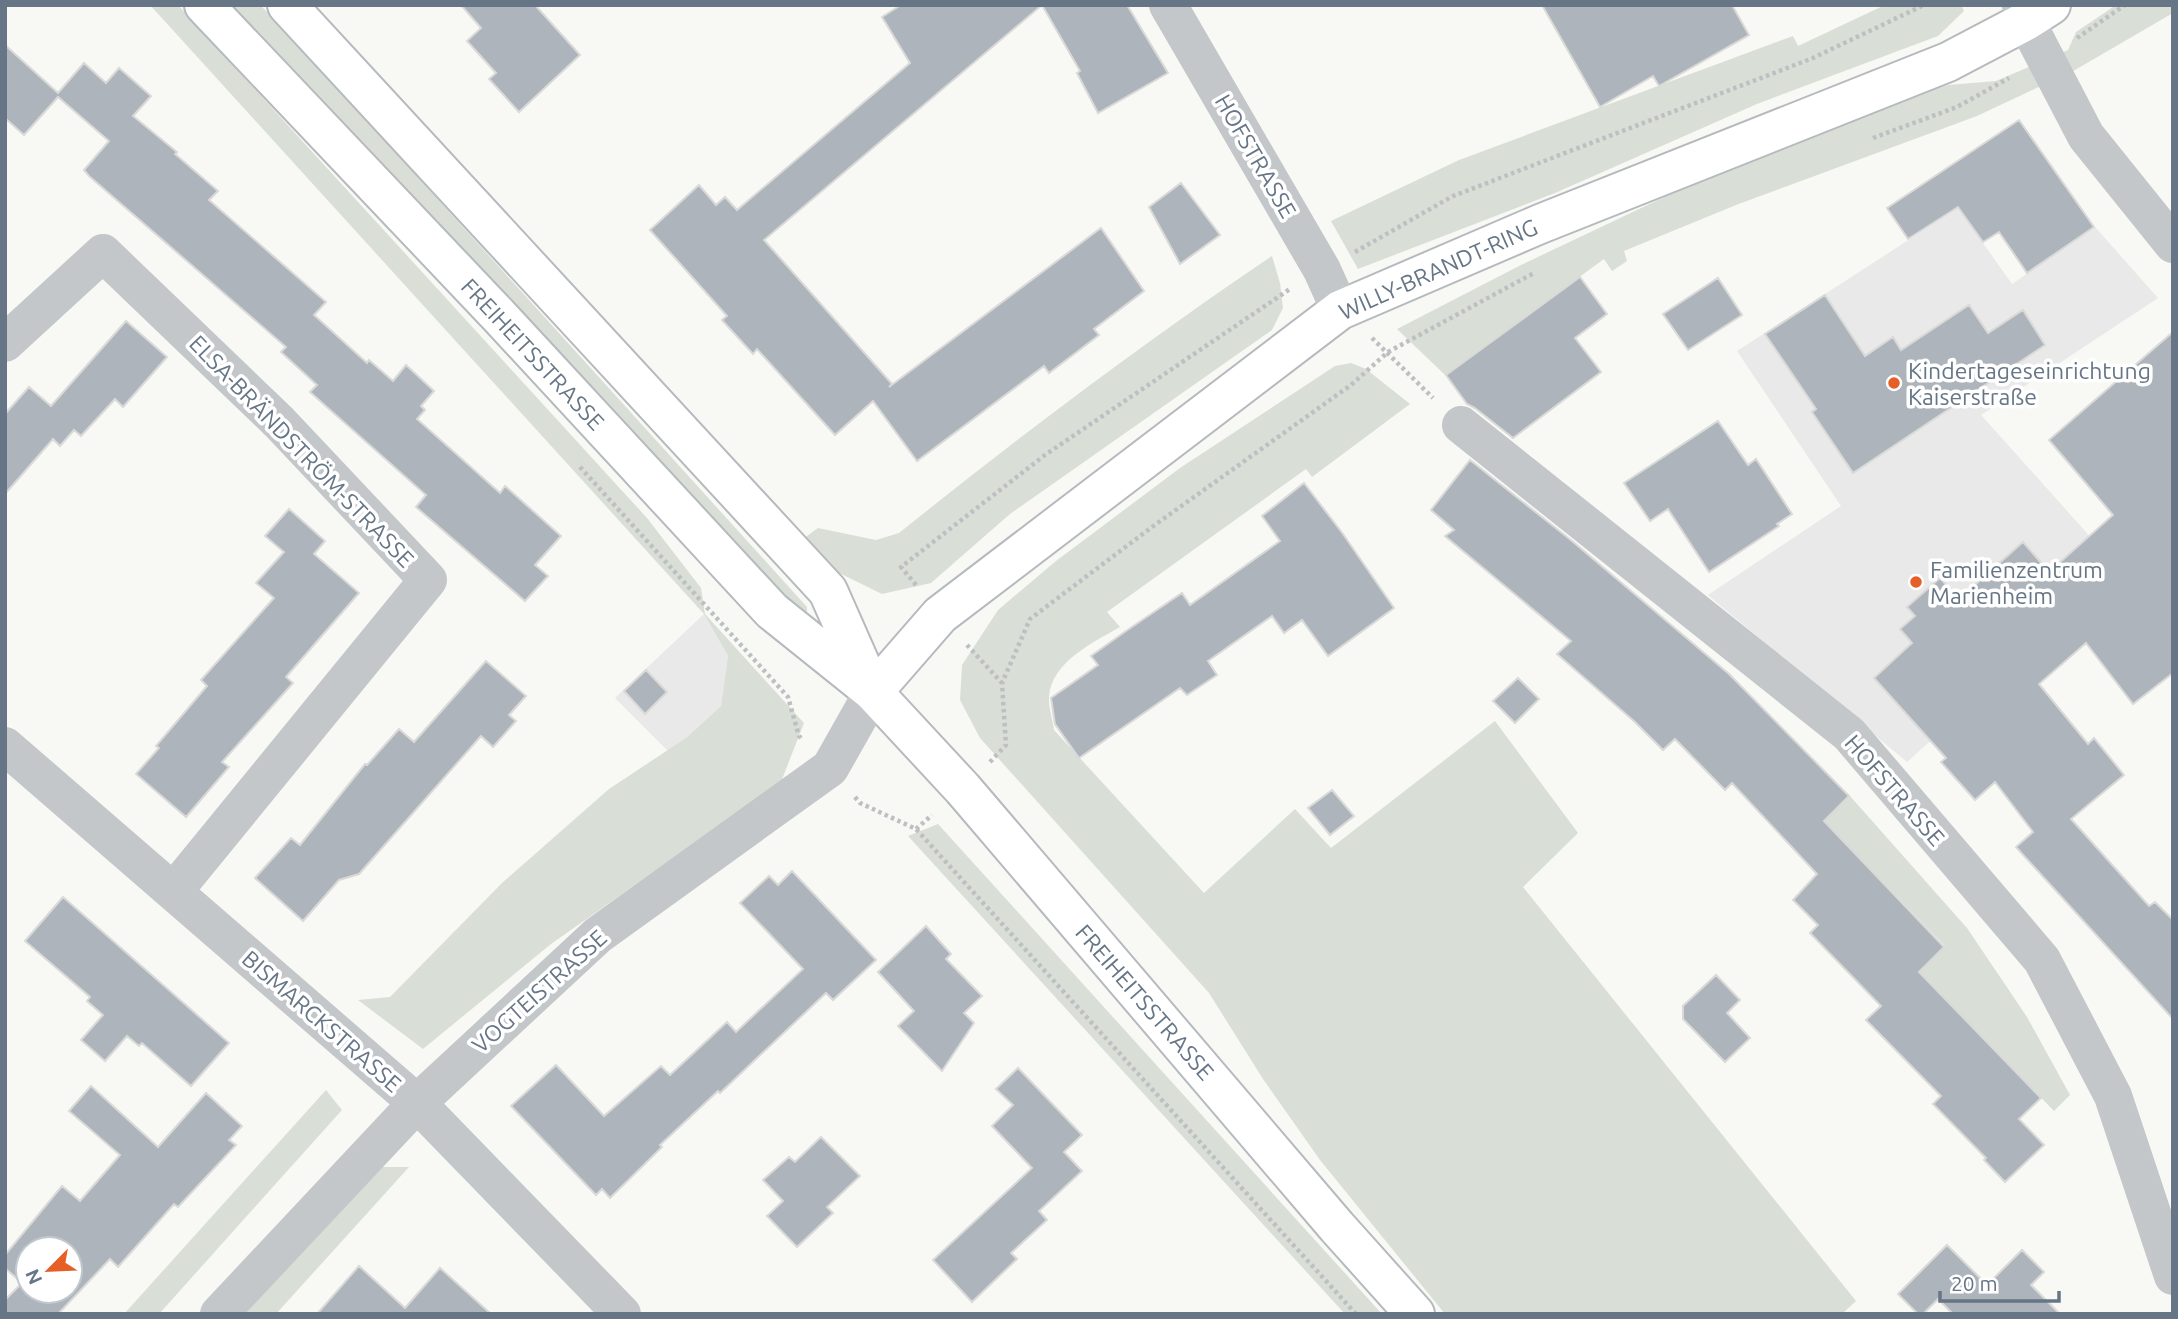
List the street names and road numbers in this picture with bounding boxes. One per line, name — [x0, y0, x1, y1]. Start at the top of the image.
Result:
street label: HOFSTRASSE — [1211, 90, 1301, 222]
street label: WILLY-BRANDT-RING — [1335, 214, 1541, 324]
street label: FREIHEITSSTRASSE — [457, 273, 609, 435]
street label: ELSA-BRÄNDSTRÖM-STRASSE — [185, 330, 419, 572]
street label: HOFSTRASSE — [1840, 730, 1950, 850]
street label: FREIHEITSSTRASSE — [1071, 919, 1219, 1085]
street label: VOGTEISTRASSE — [467, 924, 611, 1058]
street label: BISMARCKSTRASSE — [238, 945, 406, 1097]

